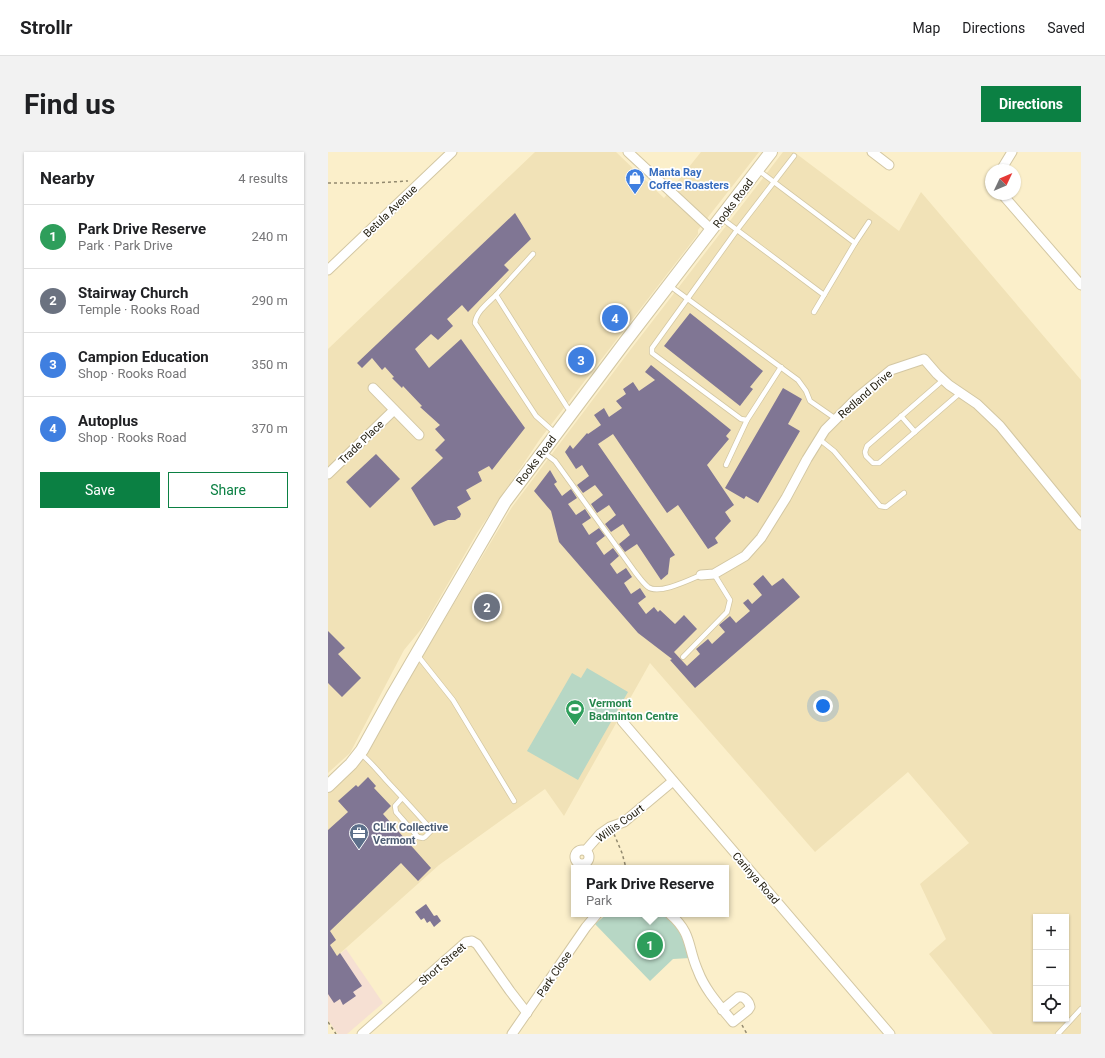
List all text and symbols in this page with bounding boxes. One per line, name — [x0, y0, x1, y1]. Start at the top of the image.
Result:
text: Strollr — [20, 16, 73, 39]
text: Map — [913, 20, 940, 36]
text: Directions — [962, 20, 1025, 36]
text: Saved — [1047, 20, 1085, 36]
button: Directions — [981, 86, 1081, 122]
text: Find us — [24, 88, 115, 121]
north arrow — [985, 164, 1021, 200]
place label: Manta Ray Coffee Roasters — [649, 166, 729, 192]
shop icon: Manta Ray Coffee Roasters — [624, 167, 646, 195]
text: Nearby — [40, 168, 95, 188]
text: 4 results — [238, 171, 288, 186]
street label: Rooks Road — [711, 176, 756, 231]
street label: Betula Avenue — [361, 182, 420, 240]
text: Park Drive Reserve — [78, 220, 206, 238]
text: 1 — [49, 229, 57, 244]
text: 240 m — [251, 229, 288, 244]
text: Park · Park Drive — [78, 238, 173, 253]
text: Stairway Church — [78, 284, 188, 302]
text: 2 — [49, 293, 57, 308]
text: 290 m — [251, 293, 288, 308]
text: Temple · Rooks Road — [78, 302, 200, 317]
pin: 4 — [602, 303, 628, 333]
pin: 3 — [568, 345, 594, 375]
text: Campion Education — [78, 348, 209, 366]
text: 3 — [49, 357, 57, 372]
text: 350 m — [251, 357, 288, 372]
text: Shop · Rooks Road — [78, 366, 187, 381]
street label: Redland Drive — [836, 367, 895, 421]
text: Autoplus — [78, 412, 138, 430]
street label: Trade Place — [336, 418, 387, 467]
text: 4 — [49, 421, 57, 436]
text: 370 m — [251, 421, 288, 436]
text: Shop · Rooks Road — [78, 430, 187, 445]
street label: Rooks Road — [514, 433, 559, 488]
button: Save — [40, 472, 160, 508]
button: Share — [168, 472, 288, 508]
pin: 2 — [474, 592, 500, 622]
your location — [813, 696, 833, 716]
place label: Vermont Badminton Centre — [589, 697, 678, 723]
sports icon: Vermont Badminton Centre — [564, 698, 586, 726]
street label: Willis Court — [594, 801, 647, 845]
place label: CLIK Collective Vermont — [373, 821, 448, 847]
office icon: CLIK Collective Vermont — [348, 822, 370, 850]
street label: Carinya Road — [729, 850, 782, 907]
popup — [571, 865, 729, 917]
text: Park Drive Reserve — [586, 875, 714, 893]
text: Park — [586, 893, 612, 908]
map controls — [1033, 914, 1069, 1022]
button: + — [1033, 914, 1069, 950]
pin: 1 — [637, 930, 663, 960]
street label: Short Street — [416, 940, 469, 988]
street label: Park Close — [534, 949, 575, 1000]
button: − — [1033, 950, 1069, 986]
button: locate — [1033, 986, 1069, 1022]

